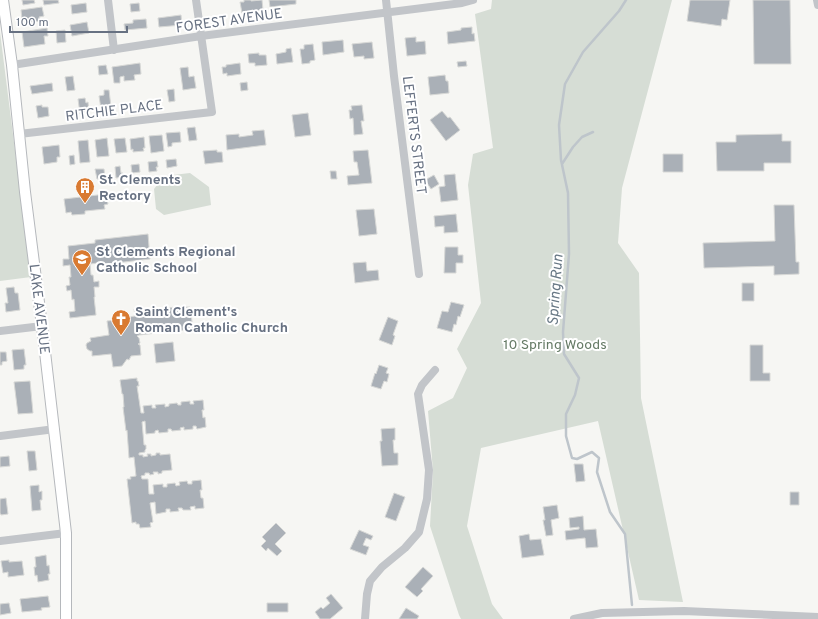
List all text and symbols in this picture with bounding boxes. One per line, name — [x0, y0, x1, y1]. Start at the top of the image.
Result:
street label: FOREST AVENUE — [175, 6, 284, 37]
scale bar — [10, 8, 127, 34]
text: 100 m — [16, 15, 49, 31]
street label: LEFFERTS STREET — [398, 75, 429, 195]
street label: RITCHIE PLACE — [64, 97, 164, 126]
place label: St. Clements Rectory — [99, 172, 181, 205]
building icon: St. Clements Rectory — [74, 176, 96, 204]
place label: St Clements Regional Catholic School — [96, 244, 236, 277]
school or university icon: St Clements Regional Catholic School — [71, 248, 93, 276]
water label: Spring Run — [545, 254, 568, 326]
street label: LAKE AVENUE — [25, 263, 52, 355]
place label: Saint Clement's Roman Catholic Church — [135, 304, 288, 337]
church icon: Saint Clement's Roman Catholic Church — [110, 308, 132, 336]
park label: 10 Spring Woods — [503, 337, 607, 354]

